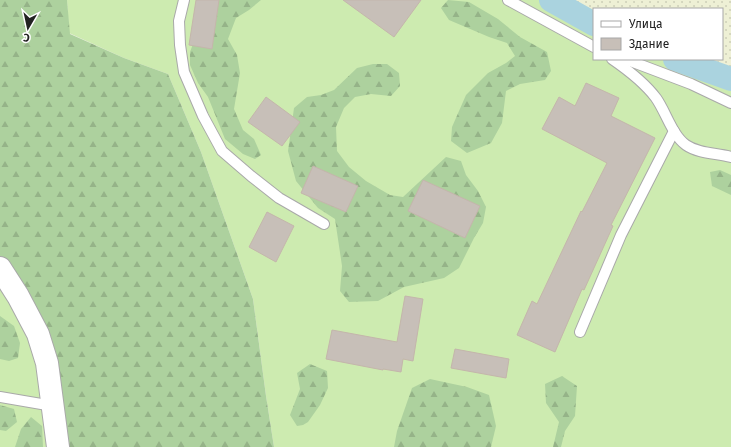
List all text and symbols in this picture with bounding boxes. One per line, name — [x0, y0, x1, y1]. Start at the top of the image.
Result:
north arrow — [8, 8, 48, 48]
legend — [593, 8, 723, 60]
text: Улица — [629, 17, 663, 31]
text: С — [22, 30, 31, 44]
text: Здание — [629, 37, 669, 51]

